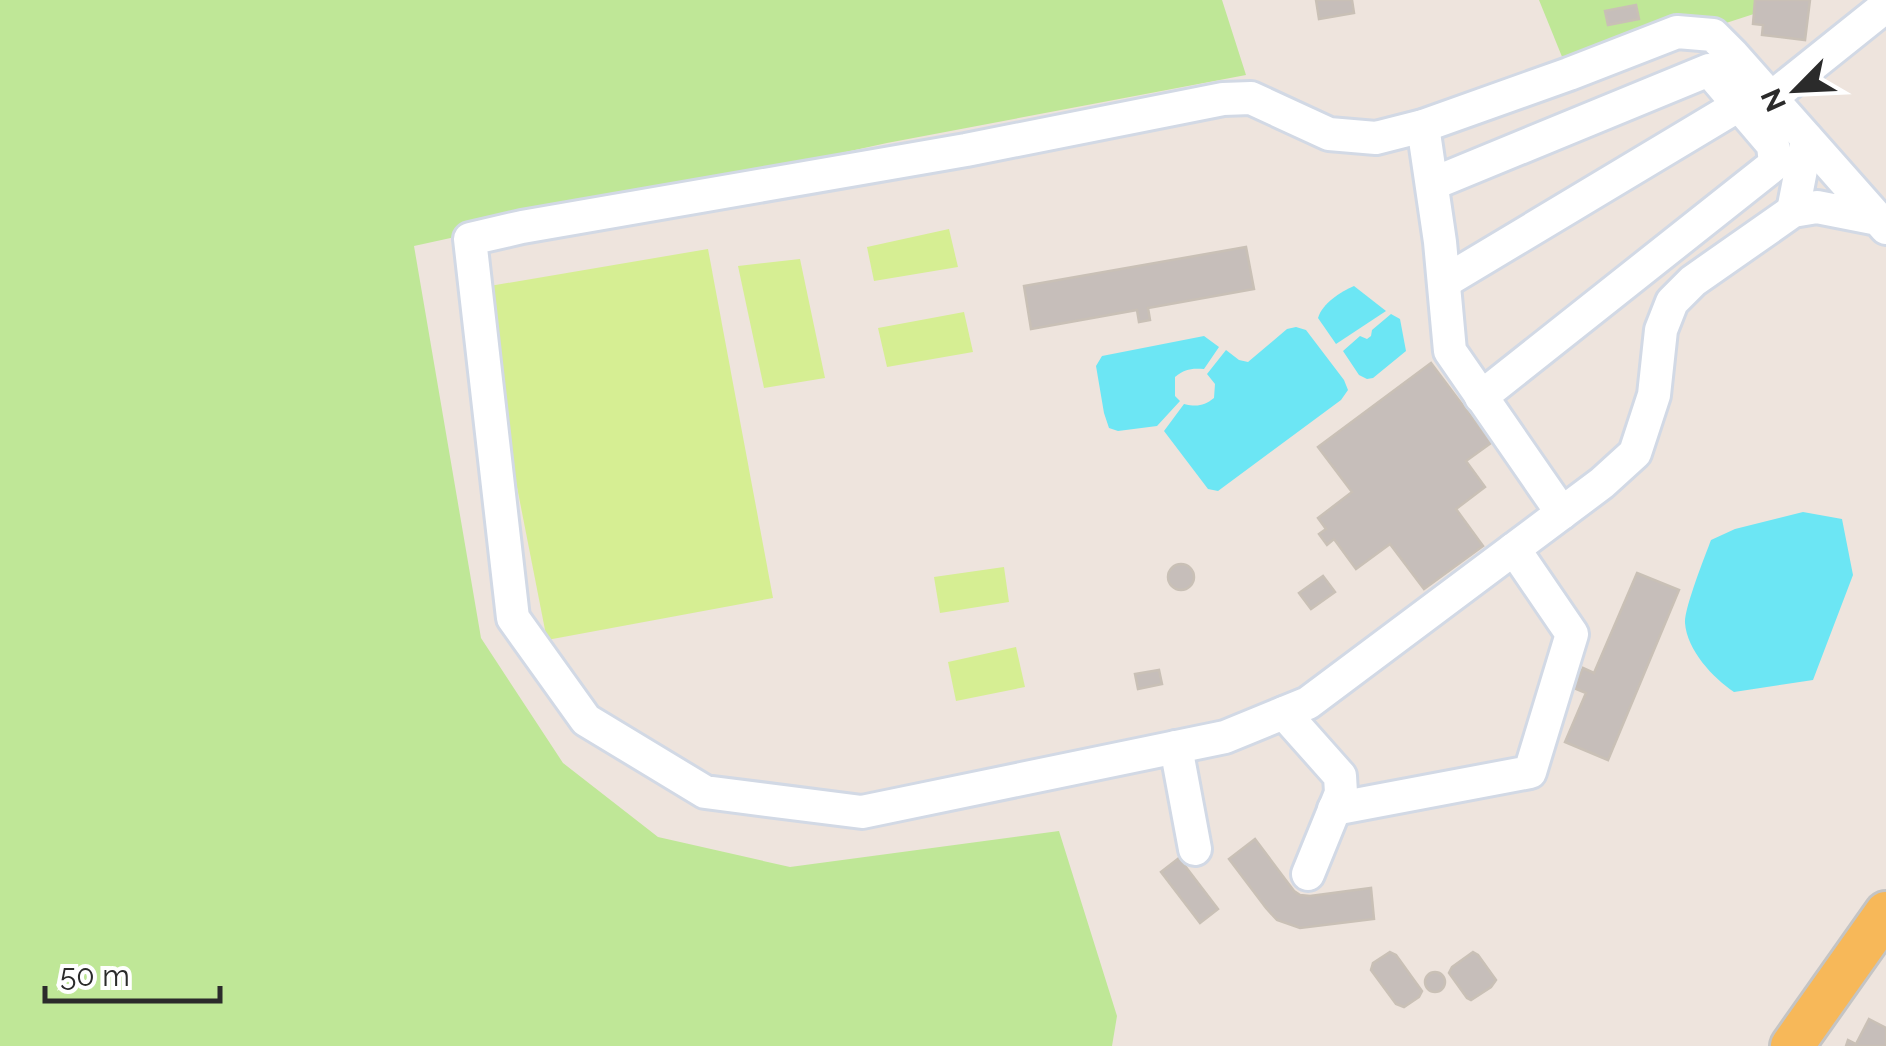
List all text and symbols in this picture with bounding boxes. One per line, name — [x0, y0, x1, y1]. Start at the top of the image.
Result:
north arrow — [1746, 40, 1846, 140]
text: N — [1754, 83, 1793, 116]
scale bar — [45, 941, 220, 1003]
text: 50 m — [60, 958, 130, 993]

